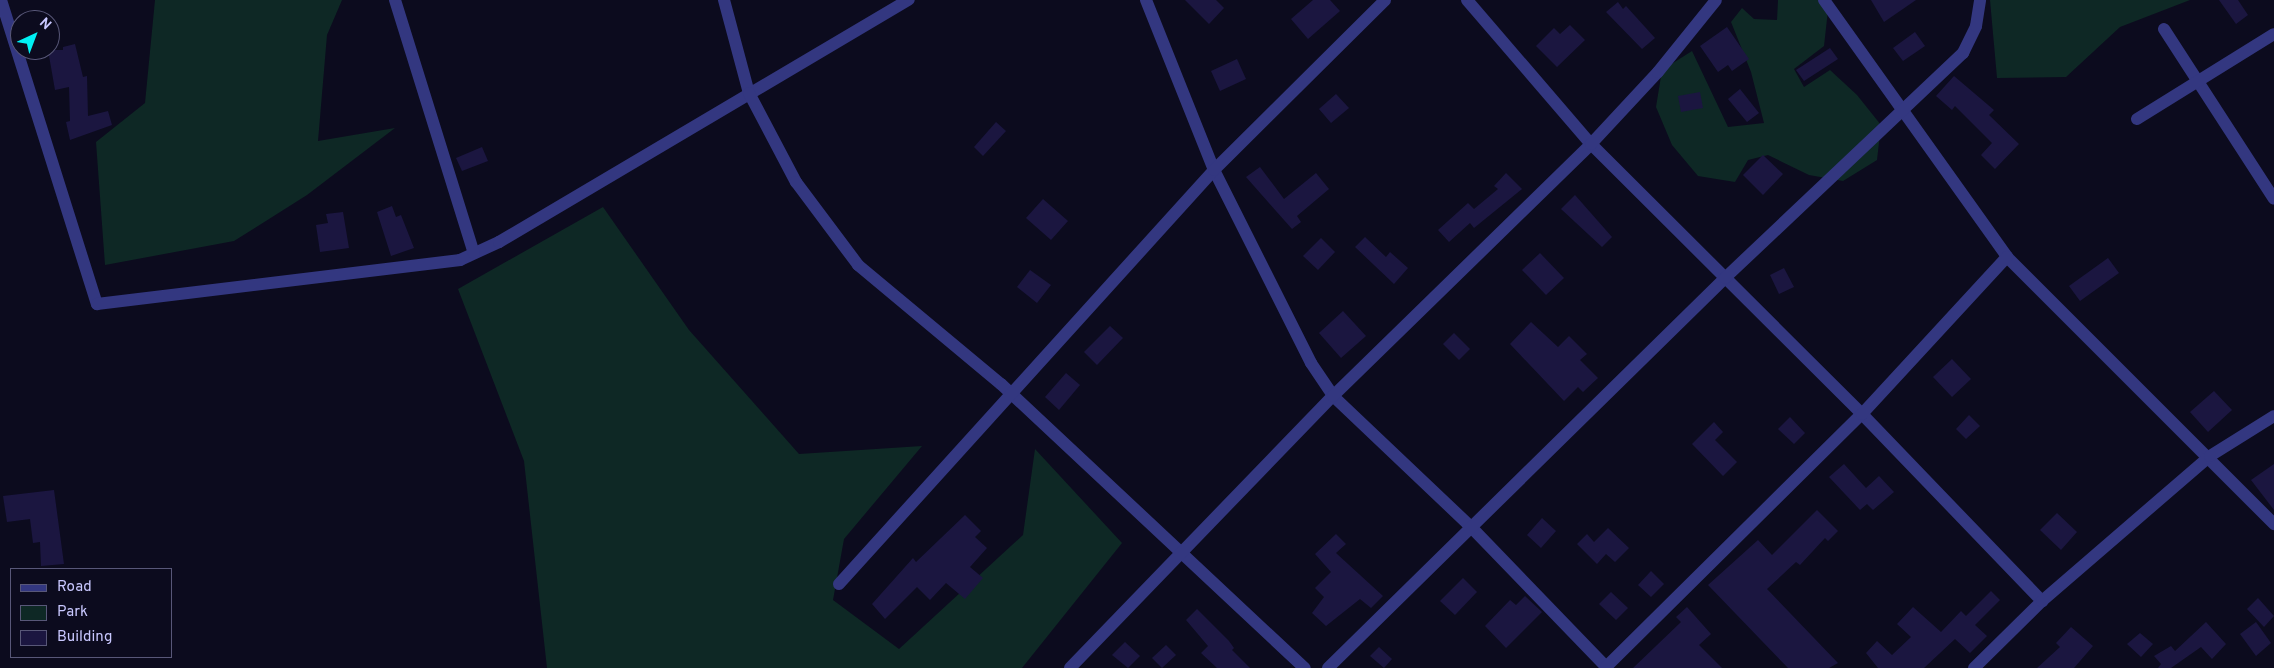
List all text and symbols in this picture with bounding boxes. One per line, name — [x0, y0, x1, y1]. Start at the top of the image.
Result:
north arrow — [10, 10, 60, 60]
text: N — [35, 15, 54, 34]
legend — [10, 568, 172, 658]
text: Road — [57, 578, 92, 597]
text: Park — [57, 603, 88, 622]
text: Building — [57, 628, 112, 647]

